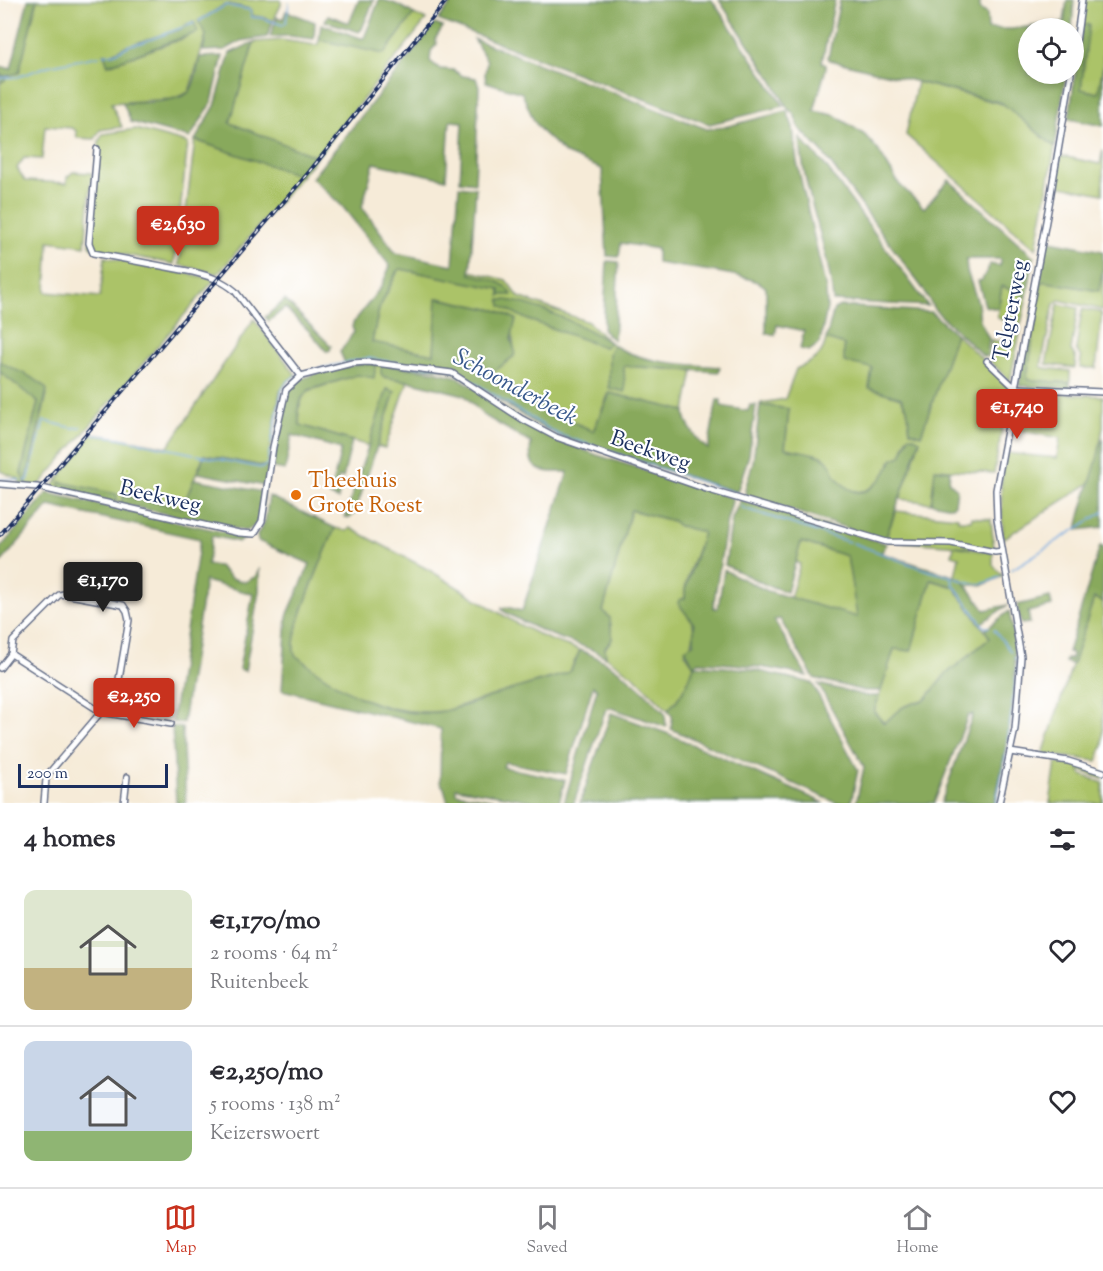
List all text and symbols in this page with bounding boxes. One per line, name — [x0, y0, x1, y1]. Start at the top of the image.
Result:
map controls — [1018, 18, 1084, 84]
button: locate — [1018, 18, 1084, 84]
pin: €2,630 — [129, 206, 227, 257]
text: €2,630 — [151, 211, 205, 240]
street label: Telgterweg — [986, 257, 1038, 365]
water label: Schoonderbeek — [447, 341, 584, 435]
pin: €1,740 — [968, 389, 1066, 440]
text: €1,740 — [990, 394, 1044, 423]
street label: Beekweg — [606, 423, 695, 481]
place label: Theehuis Grote Roest — [308, 466, 423, 523]
street label: Beekweg — [116, 473, 204, 523]
marker: Theehuis Grote Roest — [289, 488, 303, 502]
pin: €1,170 — [54, 562, 152, 613]
text: €1,170 — [77, 567, 129, 596]
pin: €2,250 — [85, 678, 183, 729]
text: €2,250 — [107, 683, 161, 712]
scale bar — [18, 761, 168, 788]
text: 200 m — [27, 763, 68, 786]
text: 4 homes — [24, 821, 115, 858]
icon: filters — [1046, 823, 1079, 856]
text: €1,170/mo — [210, 903, 320, 940]
icon: home — [72, 914, 144, 986]
icon: heart — [1046, 934, 1079, 967]
text: 2 rooms · 64 m² — [210, 940, 338, 969]
text: Ruitenbeek — [210, 969, 309, 998]
text: €2,250/mo — [210, 1054, 323, 1091]
icon: home — [72, 1065, 144, 1137]
icon: heart — [1046, 1085, 1079, 1118]
text: 5 rooms · 138 m² — [210, 1091, 341, 1120]
text: Keizerswoert — [210, 1120, 320, 1149]
tab: Map — [164, 1201, 197, 1260]
tab: Saved — [526, 1201, 568, 1260]
tab: Home — [897, 1201, 938, 1260]

